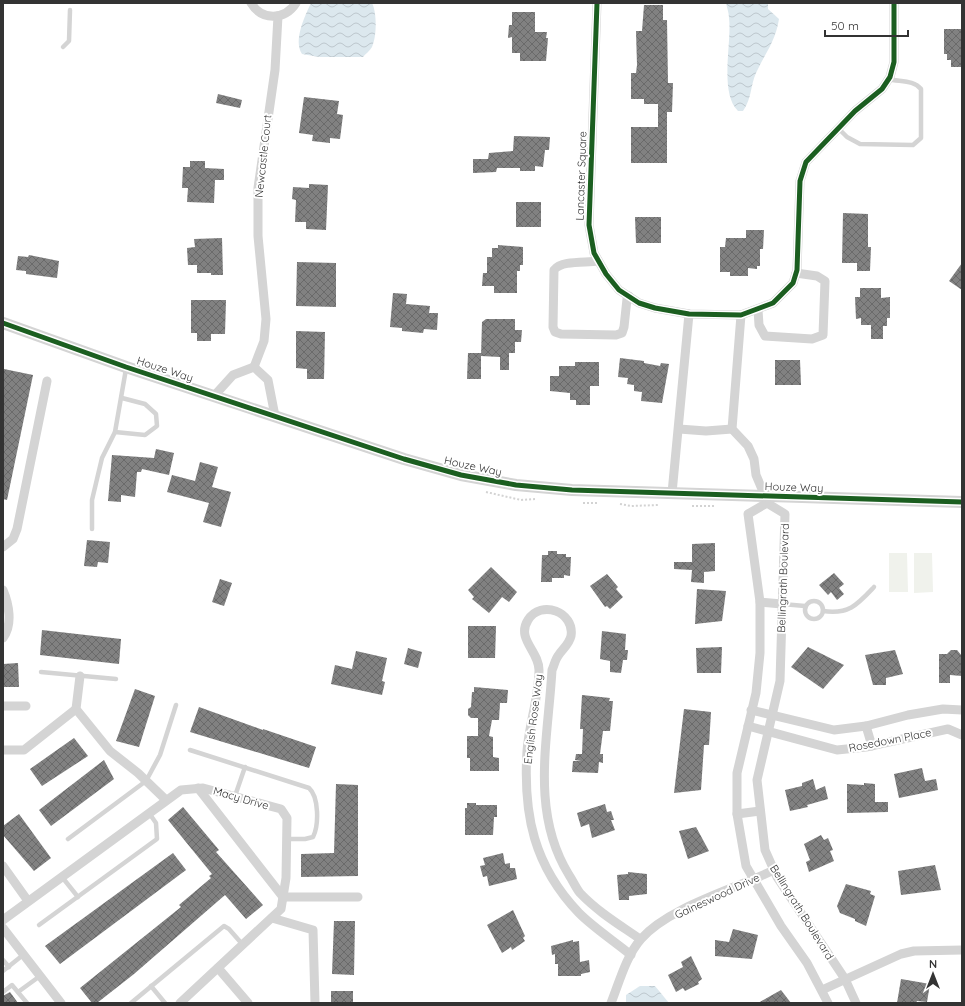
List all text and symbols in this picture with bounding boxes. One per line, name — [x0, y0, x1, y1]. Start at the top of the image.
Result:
scale bar — [825, 12, 908, 38]
text: 50 m — [831, 18, 859, 33]
street label: Newcastle Court — [252, 114, 274, 198]
street label: Lancaster Square — [572, 131, 590, 221]
street label: Houze Way — [135, 353, 195, 385]
street label: Houze Way — [443, 453, 503, 479]
street label: Houze Way — [764, 479, 824, 495]
street label: Bellingrath Boulevard — [774, 523, 792, 633]
street label: English Rose Way — [521, 673, 545, 765]
street label: Rosedown Place — [847, 725, 933, 755]
street label: Macy Drive — [212, 783, 270, 813]
street label: Bellingrath Boulevard — [767, 862, 837, 962]
street label: Gaineswood Drive — [672, 870, 762, 922]
north arrow — [913, 954, 953, 994]
text: N — [929, 957, 937, 971]

